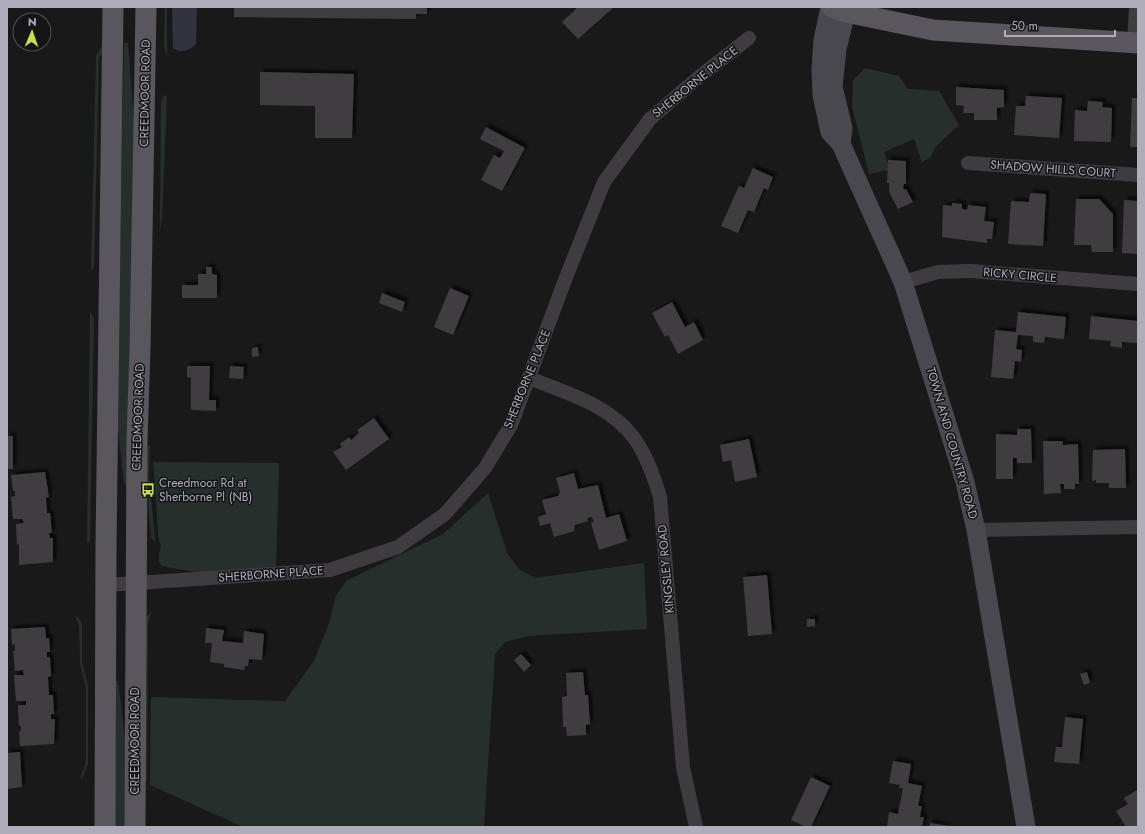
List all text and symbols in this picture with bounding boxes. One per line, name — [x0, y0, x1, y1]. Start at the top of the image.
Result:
north arrow — [12, 12, 52, 52]
scale bar — [1005, 12, 1115, 38]
text: N — [28, 14, 37, 30]
text: 50 m — [1011, 17, 1038, 35]
street label: CREEDMOOR ROAD — [135, 39, 155, 147]
street label: SHERBORNE PLACE — [648, 42, 742, 122]
street label: SHADOW HILLS COURT — [990, 156, 1117, 182]
street label: RICKY CIRCLE — [983, 263, 1057, 287]
street label: SHERBORNE PLACE — [499, 327, 555, 431]
street label: CREEDMOOR ROAD — [127, 363, 149, 471]
street label: TOWN AND COUNTRY ROAD — [922, 365, 982, 521]
place label: Creedmoor Rd at Sherborne Pl (NB) — [159, 474, 252, 506]
bus stop icon: Creedmoor Rd at Sherborne Pl (NB) — [140, 482, 156, 498]
street label: KINGSLEY ROAD — [653, 524, 679, 614]
street label: SHERBORNE PLACE — [218, 561, 324, 587]
street label: CREEDMOOR ROAD — [126, 687, 144, 795]

